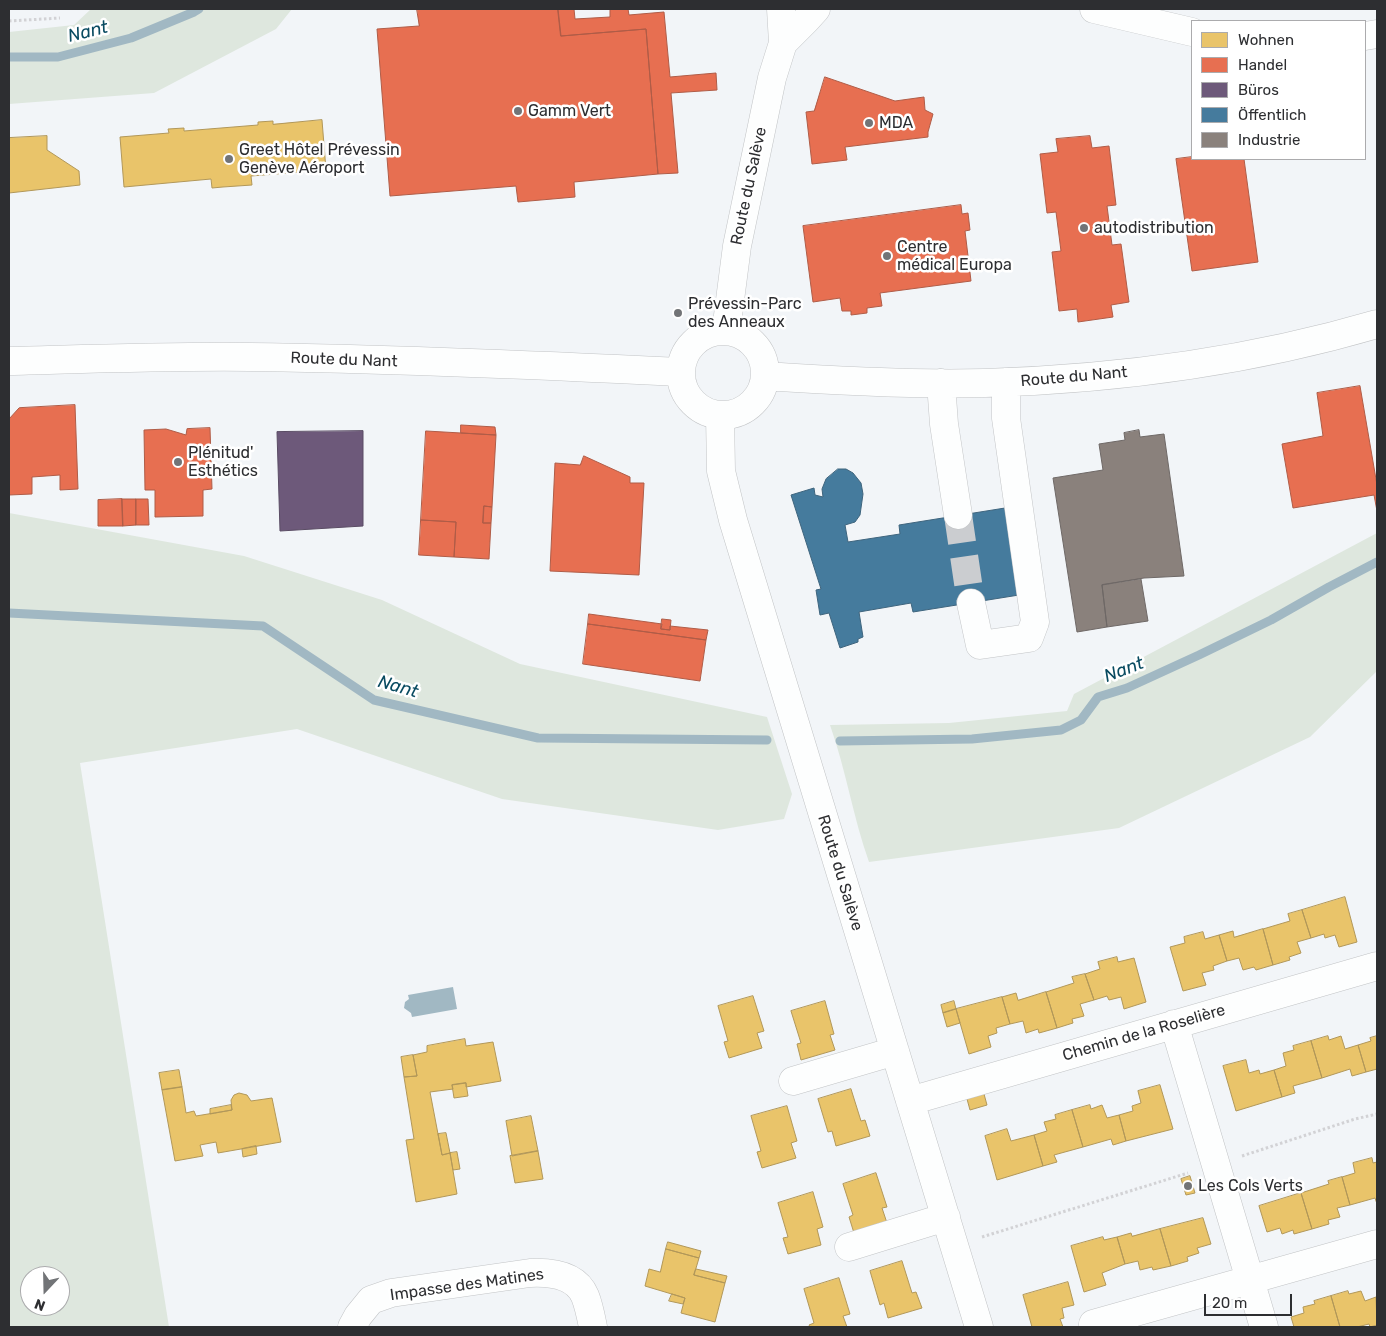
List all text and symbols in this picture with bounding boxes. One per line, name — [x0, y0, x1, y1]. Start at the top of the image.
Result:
water label: Nant — [66, 17, 110, 47]
legend — [1191, 20, 1366, 160]
text: Wohnen — [1238, 31, 1294, 49]
text: Handel — [1238, 56, 1287, 74]
text: Büros — [1238, 81, 1279, 99]
place label: Gamm Vert — [528, 101, 611, 121]
marker: Gamm Vert — [512, 105, 524, 117]
text: Öffentlich — [1238, 106, 1306, 124]
place label: MDA — [879, 113, 913, 133]
marker: MDA — [863, 117, 875, 129]
street label: Route du Salève — [727, 125, 771, 247]
text: Industrie — [1238, 131, 1300, 149]
place label: Greet Hôtel Prévessin Genève Aéroport — [239, 140, 400, 178]
marker: Greet Hôtel Prévessin Genève Aéroport — [223, 153, 235, 165]
place label: autodistribution — [1094, 218, 1214, 238]
marker: autodistribution — [1078, 222, 1090, 234]
place label: Centre médical Europa — [897, 237, 1012, 275]
marker: Centre médical Europa — [881, 250, 893, 262]
place label: Prévessin-Parc des Anneaux — [688, 294, 802, 332]
marker: Prévessin-Parc des Anneaux — [672, 307, 684, 319]
street label: Route du Nant — [290, 349, 398, 371]
street label: Route du Nant — [1020, 363, 1128, 391]
place label: Plénitud' Esthétics — [188, 443, 258, 481]
marker: Plénitud' Esthétics — [172, 456, 184, 468]
water label: Nant — [1101, 653, 1147, 687]
water label: Nant — [375, 671, 421, 703]
street label: Route du Salève — [813, 813, 867, 933]
street label: Chemin de la Roselière — [1060, 1001, 1228, 1065]
place label: Les Cols Verts — [1198, 1176, 1303, 1196]
marker: Les Cols Verts — [1182, 1180, 1194, 1192]
street label: Impasse des Matines — [389, 1265, 545, 1305]
north arrow — [20, 1266, 70, 1316]
scale bar — [1206, 1284, 1294, 1316]
text: 20 m — [1212, 1294, 1247, 1312]
text: N — [32, 1295, 48, 1314]

